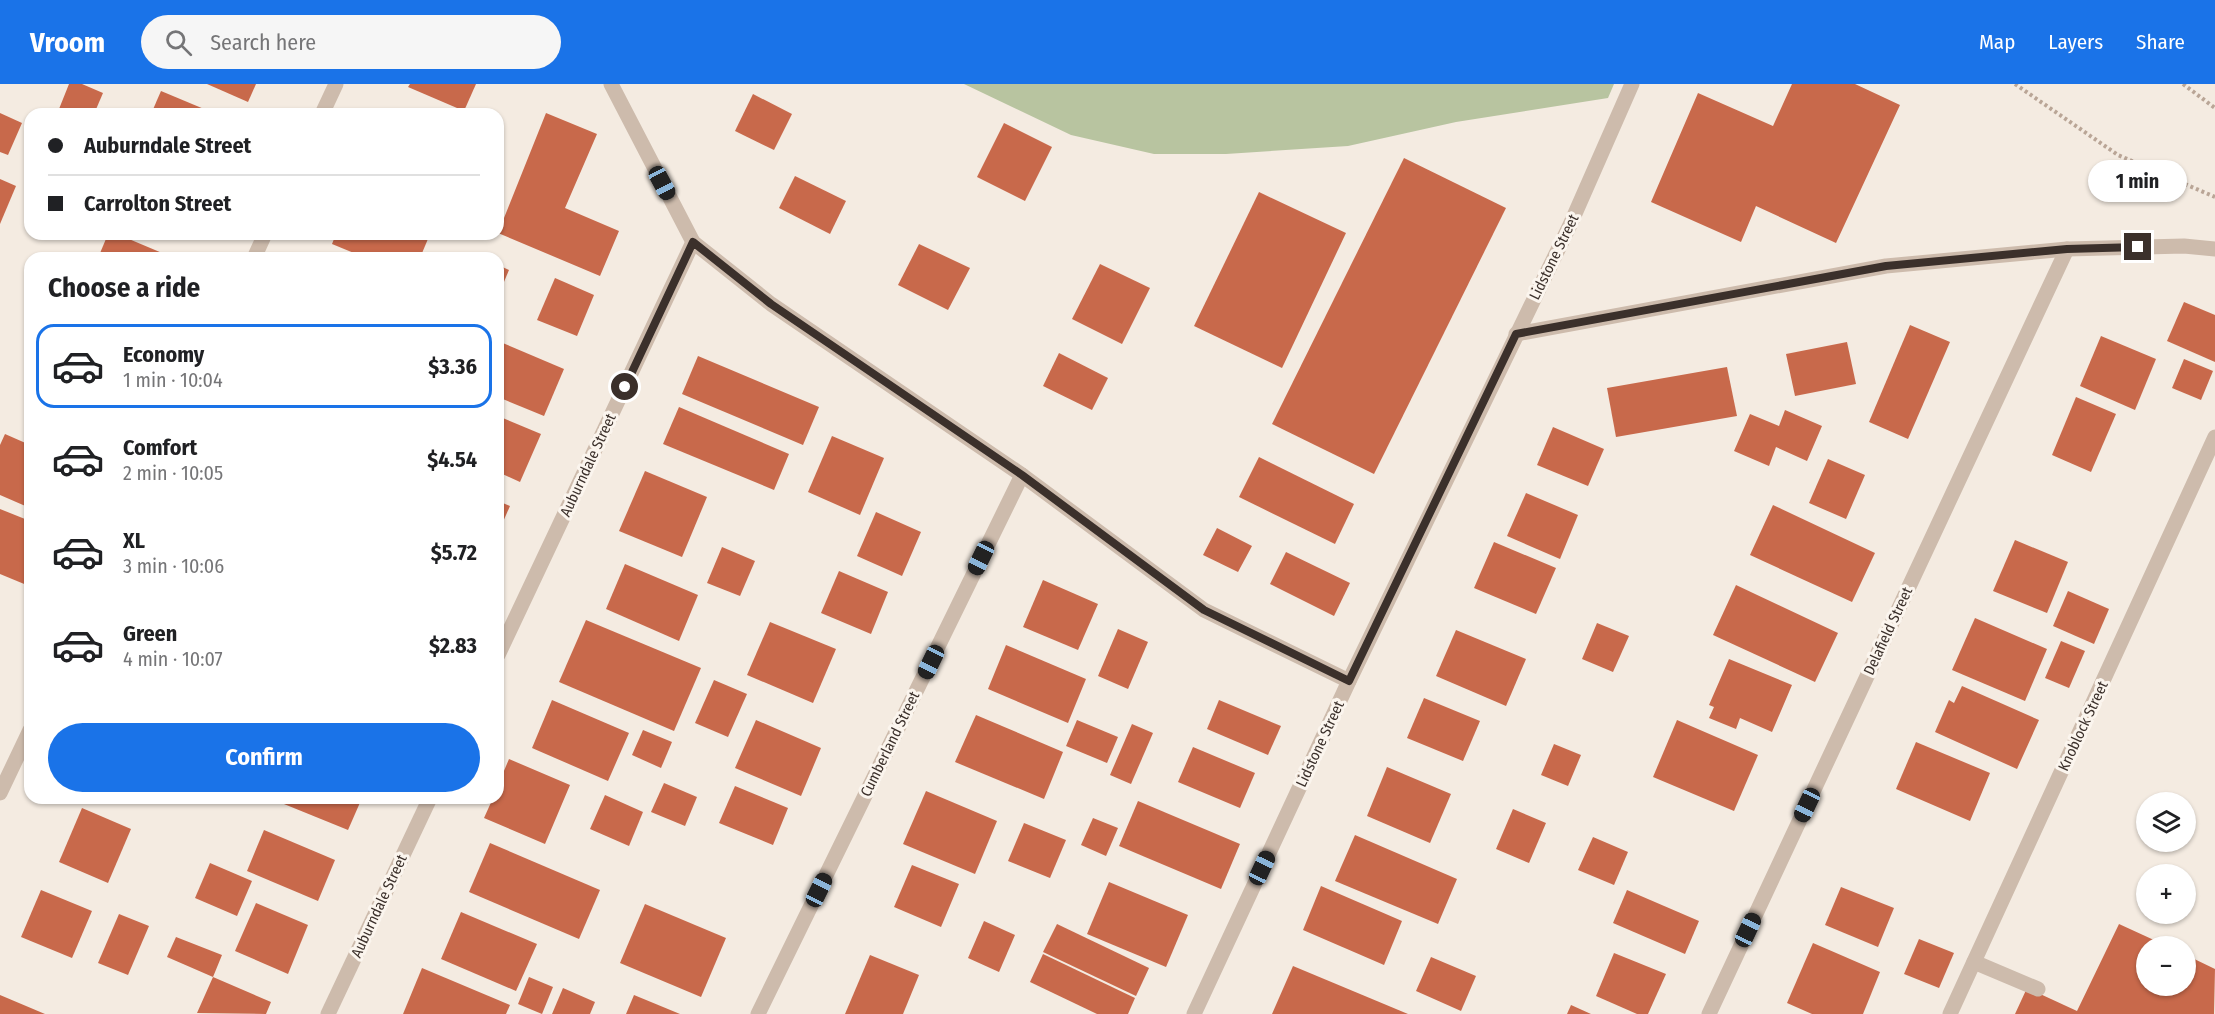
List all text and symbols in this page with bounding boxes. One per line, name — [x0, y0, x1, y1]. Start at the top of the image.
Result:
search box — [141, 15, 561, 69]
text: Vroom — [30, 26, 105, 59]
icon: search — [162, 26, 195, 59]
text: Search here — [210, 29, 316, 56]
text: Map — [1979, 29, 2015, 55]
text: Layers — [2048, 29, 2103, 55]
text: Share — [2136, 29, 2185, 55]
text: Auburndale Street — [84, 132, 251, 159]
callout: 1 min — [2088, 160, 2188, 202]
car — [646, 163, 678, 203]
text: 1 min — [2116, 169, 2159, 193]
text: Carrolton Street — [84, 190, 231, 217]
street label: Lidstone Street — [1525, 211, 1583, 303]
route end — [2124, 233, 2151, 260]
text: Choose a ride — [48, 272, 200, 304]
icon: car — [51, 339, 105, 393]
text: Economy — [123, 341, 204, 368]
text: $3.36 — [428, 353, 477, 380]
text: 1 min · 10:04 — [123, 368, 223, 392]
route start — [611, 373, 638, 400]
street label: Auburndale Street — [556, 411, 620, 519]
icon: car — [51, 432, 105, 486]
text: Comfort — [123, 434, 197, 461]
text: $4.54 — [427, 446, 477, 473]
text: 2 min · 10:05 — [123, 461, 223, 485]
icon: car — [51, 525, 105, 579]
text: XL — [123, 527, 145, 554]
car — [965, 538, 997, 578]
text: $5.72 — [431, 539, 477, 566]
text: 3 min · 10:06 — [123, 554, 224, 578]
street label: Delafield Street — [1860, 584, 1916, 678]
icon: car — [51, 618, 105, 672]
text: Green — [123, 620, 177, 647]
text: $2.83 — [429, 632, 477, 659]
car — [915, 642, 947, 682]
text: 4 min · 10:07 — [123, 647, 223, 671]
street label: Knoblock Street — [2054, 678, 2112, 774]
street label: Cumberland Street — [857, 688, 923, 800]
street label: Lidstone Street — [1292, 698, 1348, 790]
button: Confirm — [48, 723, 480, 792]
car — [1791, 785, 1823, 825]
map controls — [2136, 792, 2196, 996]
button: layers — [2136, 792, 2196, 852]
car — [1246, 848, 1278, 888]
street label: Auburndale Street — [347, 852, 411, 960]
button: + — [2136, 864, 2196, 924]
car — [803, 870, 835, 910]
car — [1732, 910, 1764, 950]
button: − — [2136, 936, 2196, 996]

